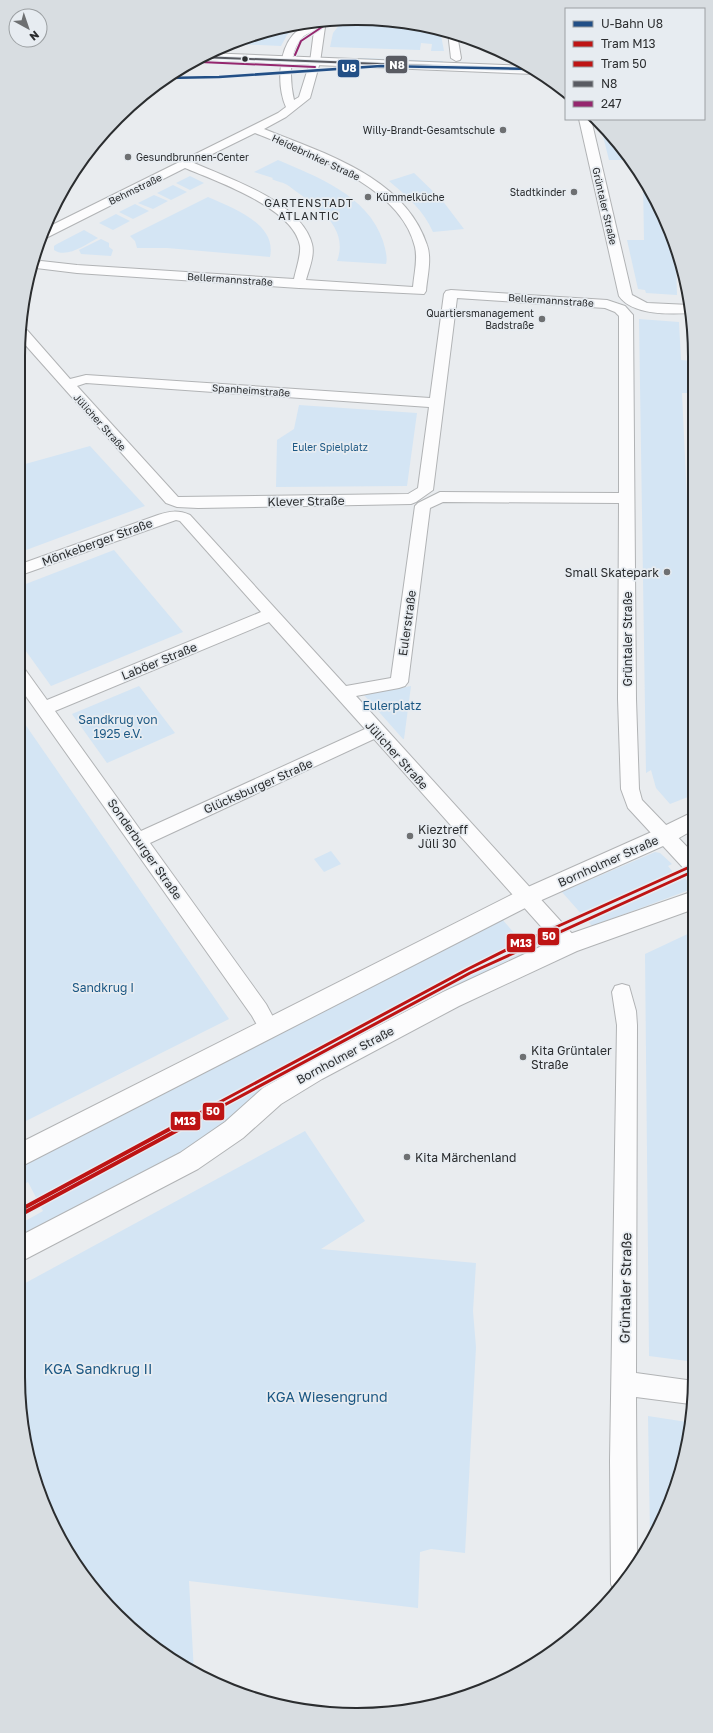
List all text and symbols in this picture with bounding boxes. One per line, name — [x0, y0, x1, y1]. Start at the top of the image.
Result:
north arrow — [8, 8, 48, 48]
legend — [565, 8, 705, 120]
text: U-Bahn U8 — [601, 16, 663, 31]
text: N — [27, 28, 42, 44]
text: Tram M13 — [601, 36, 655, 51]
unlabelled marker — [240, 54, 250, 64]
line badge: N8 — [385, 55, 408, 74]
text: Tram 50 — [601, 56, 647, 71]
text: N8 — [389, 58, 405, 71]
line badge: U8 — [337, 59, 360, 78]
text: U8 — [341, 61, 357, 74]
text: N8 — [601, 76, 617, 91]
text: 247 — [601, 96, 622, 111]
place label: Willy-Brandt-Gesamtschule — [363, 124, 495, 136]
marker: Willy-Brandt-Gesamtschule — [498, 125, 508, 135]
street label: Heidebrinker Straße — [270, 131, 362, 183]
place label: Gesundbrunnen-Center — [136, 151, 249, 163]
marker: Gesundbrunnen-Center — [123, 152, 133, 162]
street label: Grüntaler Straße — [590, 166, 620, 246]
street label: Behmstraße — [106, 171, 164, 207]
place label: Stadtkinder — [510, 186, 566, 198]
marker: Stadtkinder — [569, 187, 579, 197]
place label: Kümmelküche — [376, 191, 445, 203]
marker: Kümmelküche — [363, 192, 373, 202]
district label: GARTENSTADT ATLANTIC — [264, 196, 354, 222]
street label: Bellermannstraße — [187, 270, 273, 288]
street label: Bellermannstraße — [508, 291, 594, 309]
place label: Quartiersmanagement Badstraße — [426, 307, 534, 331]
marker: Quartiersmanagement Badstraße — [537, 314, 547, 324]
street label: Spanheimstraße — [212, 381, 291, 399]
street label: Jülicher Straße — [71, 391, 129, 453]
park label: Euler Spielplatz — [292, 441, 368, 453]
street label: Klever Straße — [267, 493, 345, 509]
street label: Mönkeberger Straße — [40, 515, 154, 569]
place label: Small Skatepark — [565, 565, 659, 580]
marker: Small Skatepark — [662, 567, 672, 577]
street label: Eulerstraße — [395, 589, 419, 657]
street label: Grüntaler Straße — [620, 591, 635, 687]
street label: Laböer Straße — [119, 639, 199, 683]
park label: Eulerplatz — [363, 698, 421, 713]
park label: Sandkrug von 1925 e.V. — [78, 712, 158, 741]
street label: Jülicher Straße — [362, 718, 432, 792]
street label: Glücksburger Straße — [201, 755, 315, 817]
street label: Sonderburger Straße — [104, 796, 186, 902]
place label: Kieztreff Jüli 30 — [418, 822, 469, 851]
marker: Kieztreff Jüli 30 — [405, 831, 415, 841]
street label: Bornholmer Straße — [555, 832, 661, 890]
line badge: 50 — [537, 927, 560, 946]
text: 50 — [542, 929, 556, 942]
line badge: M13 — [506, 933, 536, 953]
text: M13 — [510, 936, 532, 949]
park label: Sandkrug I — [72, 980, 134, 995]
street label: Bornholmer Straße — [294, 1023, 396, 1087]
place label: Kita Grüntaler Straße — [531, 1043, 612, 1072]
marker: Kita Grüntaler Straße — [518, 1052, 528, 1062]
line badge: 50 — [202, 1102, 225, 1121]
text: 50 — [206, 1104, 220, 1117]
line badge: M13 — [170, 1111, 201, 1131]
text: M13 — [174, 1114, 196, 1127]
place label: Kita Märchenland — [415, 1150, 516, 1165]
marker: Kita Märchenland — [402, 1152, 412, 1162]
street label: Grüntaler Straße — [616, 1232, 634, 1344]
park label: KGA Sandkrug II — [44, 1360, 152, 1377]
park label: KGA Wiesengrund — [266, 1388, 388, 1405]

